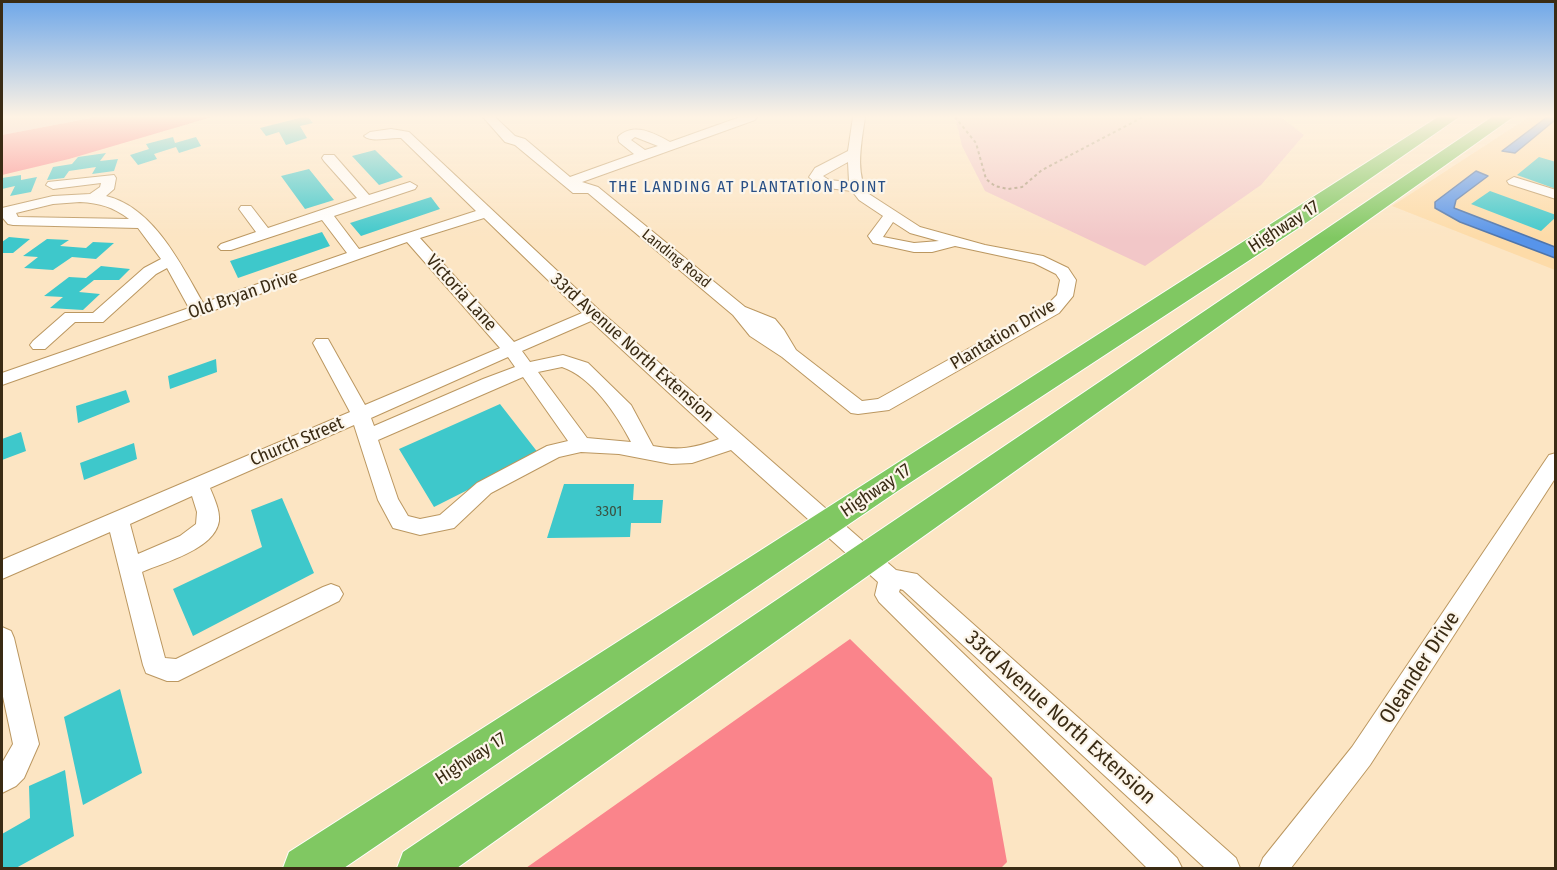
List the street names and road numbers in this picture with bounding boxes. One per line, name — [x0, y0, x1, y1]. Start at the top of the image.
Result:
street label: Highway 17 — [1245, 196, 1323, 258]
street label: Landing Road — [638, 226, 714, 292]
street label: Victoria Lane — [421, 250, 501, 336]
street label: Old Bryan Drive — [185, 266, 301, 324]
street label: 33rd Avenue North Extension — [546, 269, 718, 427]
street label: Plantation Drive — [947, 295, 1059, 375]
street label: Church Street — [247, 413, 347, 471]
street label: Highway 17 — [837, 460, 915, 522]
street label: Oleander Drive — [1374, 607, 1466, 729]
street label: 33rd Avenue North Extension — [960, 626, 1160, 810]
street label: Highway 17 — [432, 728, 510, 790]

